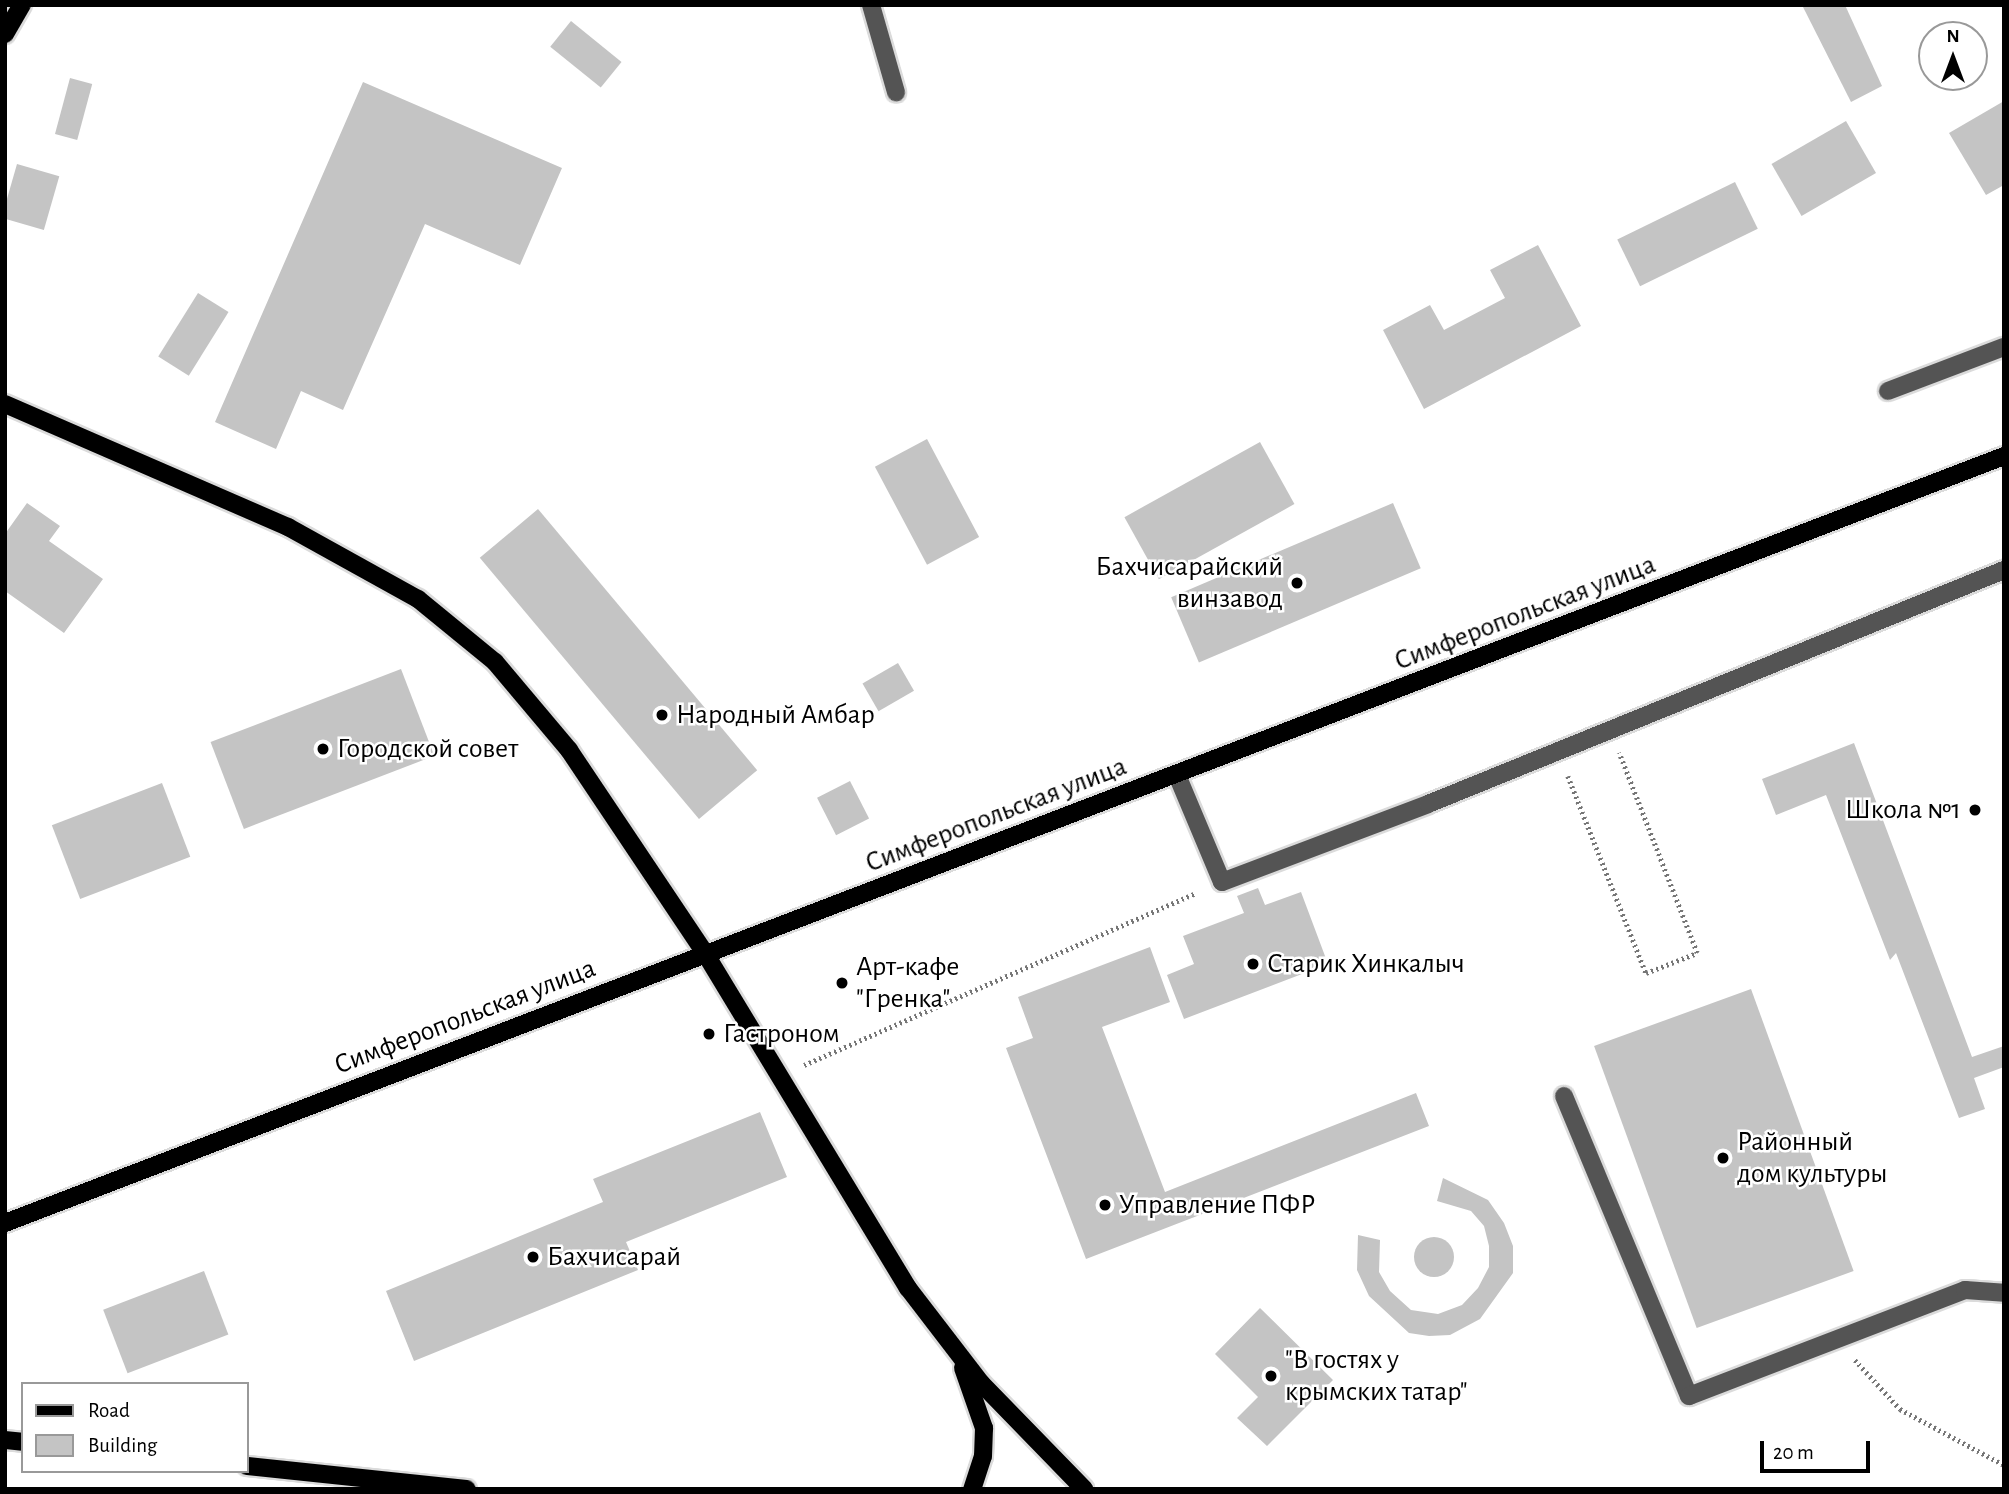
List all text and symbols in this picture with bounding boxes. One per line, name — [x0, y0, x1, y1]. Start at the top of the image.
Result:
north arrow — [1918, 21, 1988, 91]
text: N — [1946, 27, 1960, 46]
street label: Симферопольская улица — [1390, 548, 1660, 678]
place label: Бахчисарайский винзавод — [1096, 550, 1283, 616]
marker: Бахчисарайский винзавод — [1289, 575, 1305, 591]
place label: Народный Амбар — [676, 698, 875, 732]
marker: Народный Амбар — [654, 707, 670, 723]
place label: Городской совет — [337, 732, 518, 766]
marker: Городской совет — [315, 741, 331, 757]
street label: Симферопольская улица — [861, 750, 1131, 880]
place label: Школа №1 — [1845, 793, 1961, 827]
marker: Школа №1 — [1967, 802, 1983, 818]
place label: Старик Хинкалыч — [1267, 947, 1465, 981]
place label: Арт-кафе "Гренка" — [856, 950, 959, 1016]
street label: Симферопольская улица — [330, 952, 600, 1082]
marker: Старик Хинкалыч — [1245, 956, 1261, 972]
marker: Арт-кафе "Гренка" — [834, 975, 850, 991]
place label: Гастроном — [723, 1017, 840, 1051]
marker: Гастроном — [701, 1026, 717, 1042]
place label: Районный дом культуры — [1737, 1125, 1887, 1191]
marker: Районный дом культуры — [1715, 1150, 1731, 1166]
place label: Управление ПФР — [1119, 1188, 1315, 1222]
marker: Управление ПФР — [1097, 1197, 1113, 1213]
place label: Бахчисарай — [547, 1240, 681, 1274]
marker: Бахчисарай — [525, 1249, 541, 1265]
place label: "В гостях у крымских татар" — [1285, 1343, 1468, 1409]
marker: "В гостях у крымских татар" — [1263, 1368, 1279, 1384]
legend — [21, 1382, 248, 1473]
text: Road — [88, 1400, 130, 1421]
scale bar — [1764, 1428, 1874, 1472]
text: Building — [88, 1435, 157, 1456]
text: 20 m — [1773, 1442, 1814, 1463]

